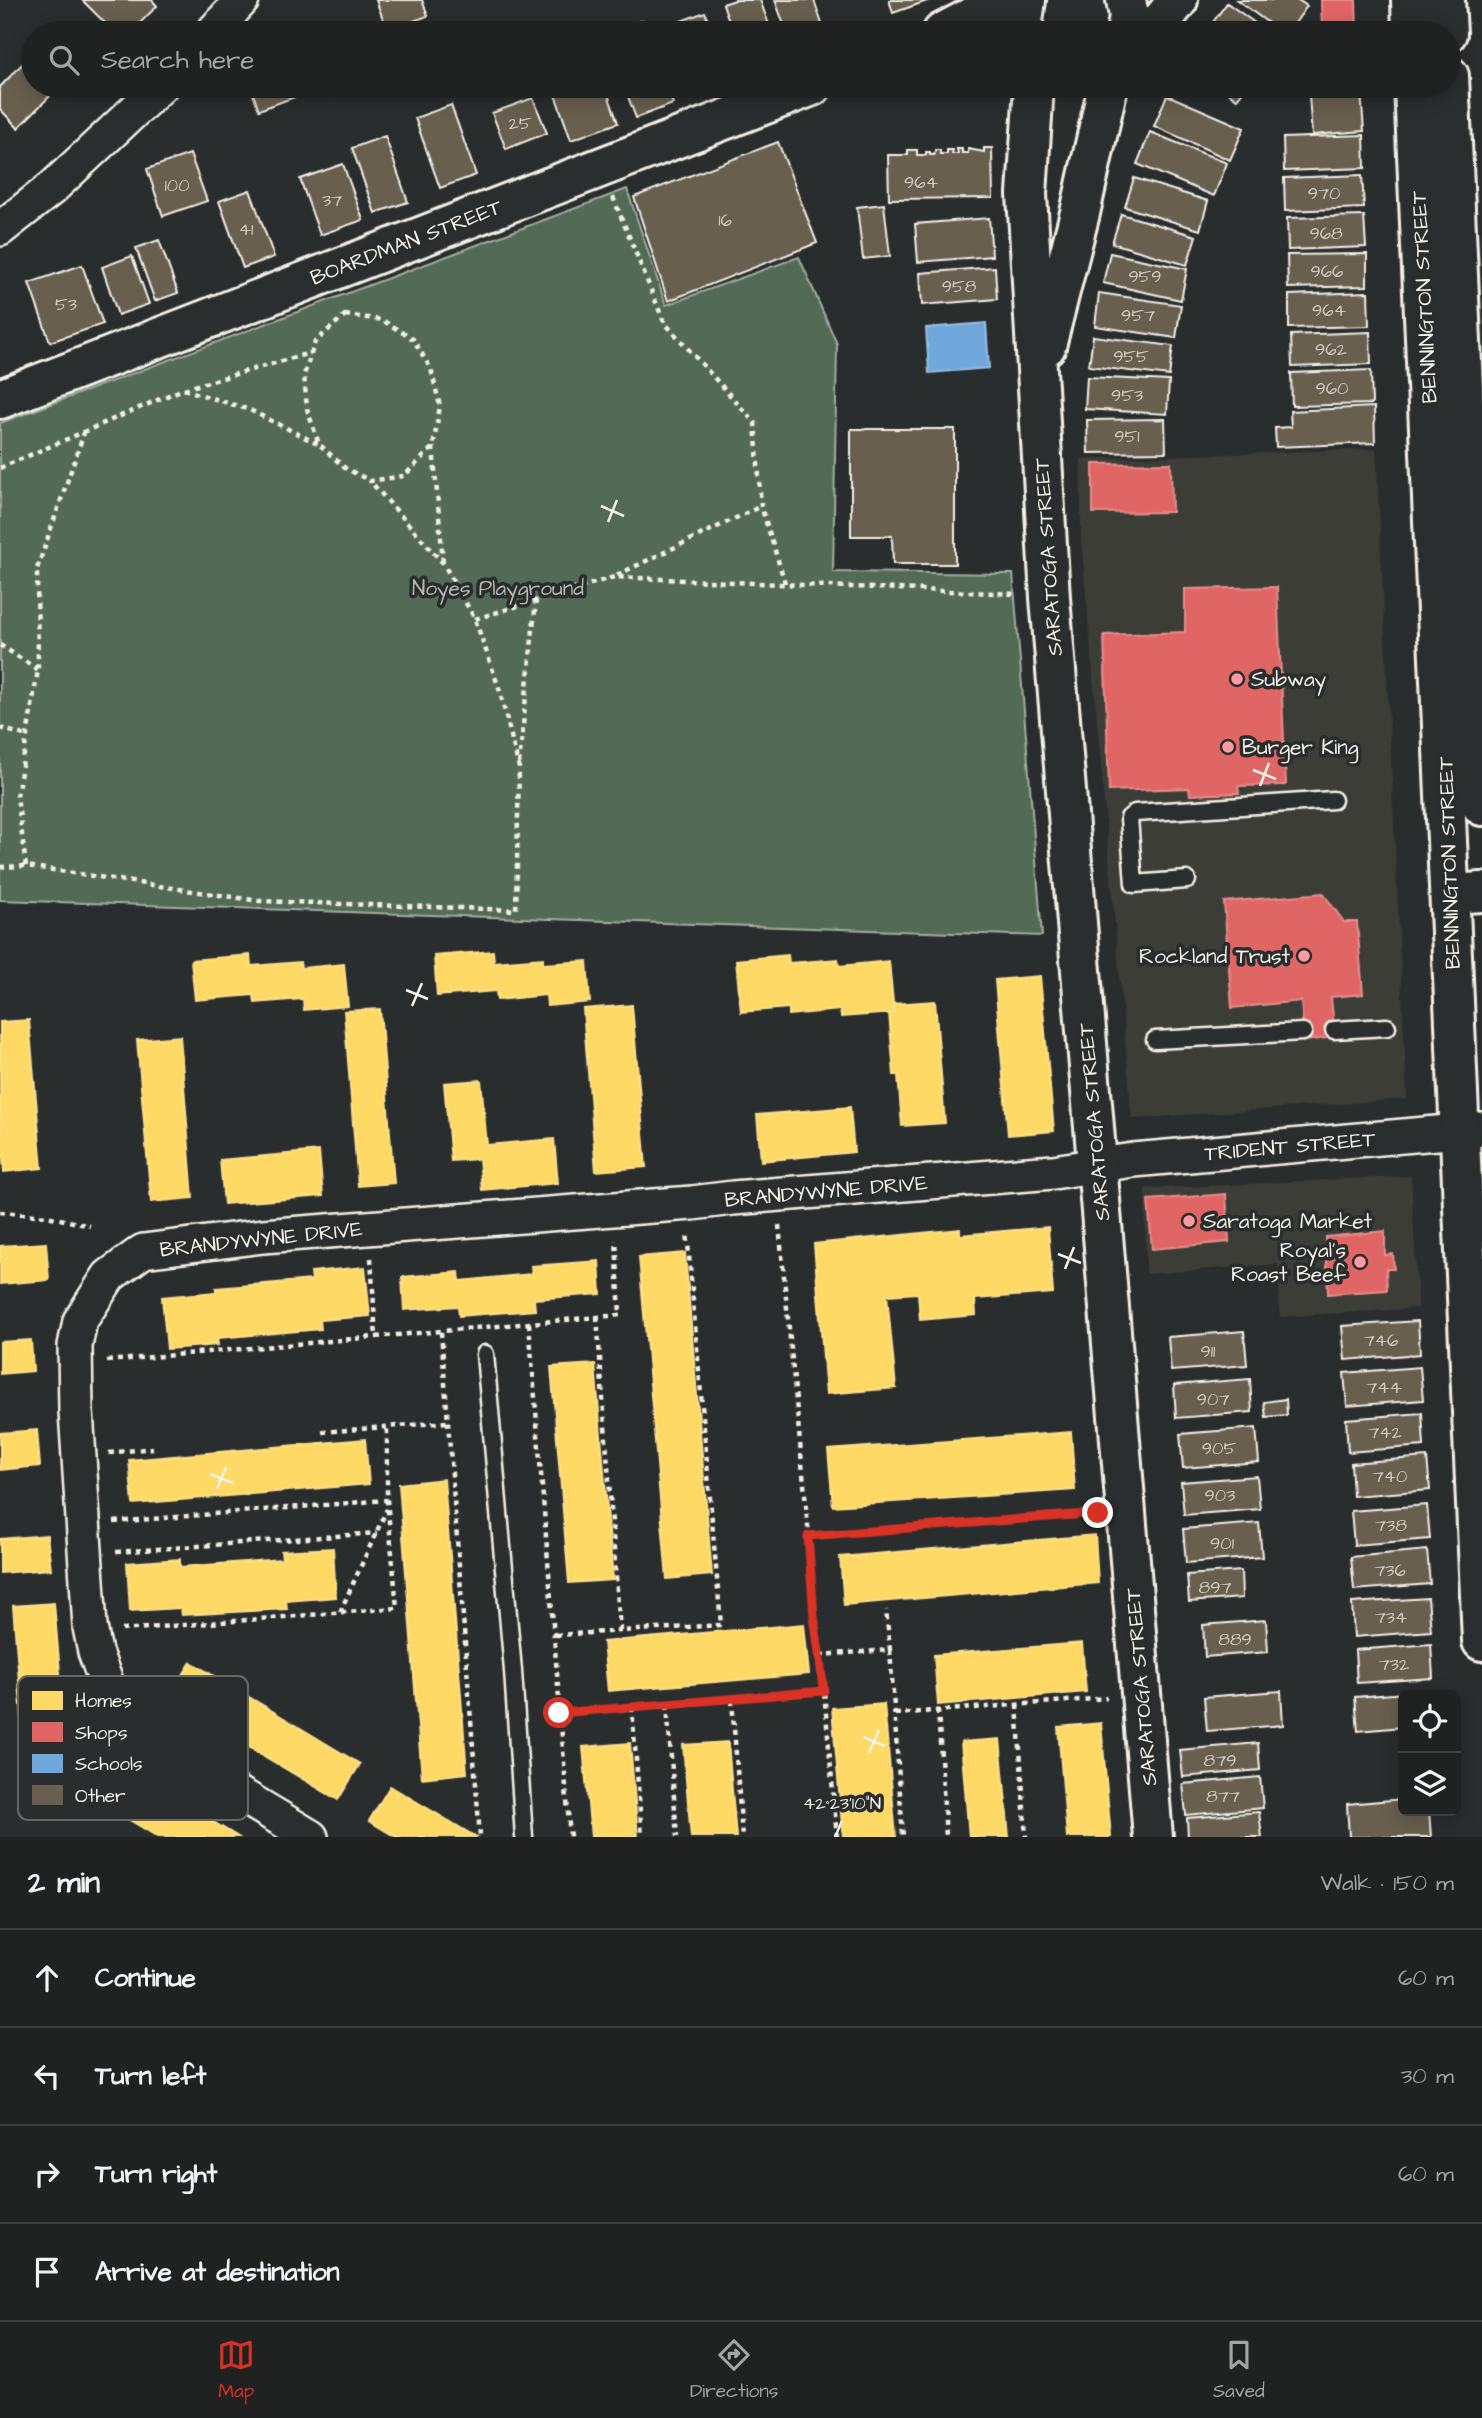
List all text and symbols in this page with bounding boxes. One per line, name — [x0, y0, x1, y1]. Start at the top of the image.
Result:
search box — [21, 21, 1461, 98]
icon: search — [45, 41, 83, 79]
text: Search here — [101, 42, 254, 78]
house number: 25 — [508, 111, 532, 136]
house number: 964 — [904, 170, 938, 195]
house number: 100 — [164, 173, 190, 198]
house number: 970 — [1308, 181, 1340, 206]
house number: 37 — [322, 188, 342, 213]
street label: BENNINGTON STREET — [1404, 189, 1445, 404]
street label: BOARDMAN STREET — [306, 192, 507, 292]
house number: 16 — [718, 208, 732, 233]
house number: 41 — [239, 217, 253, 242]
house number: 968 — [1309, 221, 1343, 246]
house number: 966 — [1311, 259, 1343, 284]
house number: 959 — [1128, 264, 1162, 289]
house number: 958 — [942, 274, 977, 299]
house number: 53 — [55, 292, 77, 317]
house number: 964 — [1312, 298, 1346, 323]
house number: 957 — [1121, 303, 1155, 328]
house number: 962 — [1315, 337, 1348, 362]
house number: 955 — [1113, 344, 1149, 369]
house number: 960 — [1316, 376, 1348, 401]
house number: 953 — [1111, 383, 1143, 408]
house number: 951 — [1114, 424, 1140, 449]
street label: SARATOGA STREET — [1027, 456, 1070, 657]
park label: Noyes Playground — [412, 574, 584, 605]
place label: Subway — [1251, 665, 1327, 696]
marker: Subway — [1229, 671, 1245, 687]
place label: Burger King — [1242, 733, 1359, 764]
marker: Burger King — [1220, 739, 1236, 755]
street label: BENNINGTON STREET — [1431, 755, 1468, 970]
place label: Rockland Trust — [1139, 942, 1291, 971]
marker: Rockland Trust — [1296, 948, 1312, 964]
street label: SARATOGA STREET — [1071, 1021, 1118, 1222]
street label: TRIDENT STREET — [1203, 1125, 1378, 1168]
street label: BRANDYWYNE DRIVE — [723, 1168, 929, 1215]
place label: Saratoga Market — [1203, 1207, 1373, 1238]
marker: Saratoga Market — [1181, 1213, 1197, 1229]
street label: BRANDYWYNE DRIVE — [158, 1214, 364, 1265]
place label: Royal's Roast Beef — [1231, 1236, 1347, 1289]
marker: Royal's Roast Beef — [1352, 1254, 1368, 1270]
house number: 746 — [1364, 1328, 1398, 1353]
house number: 911 — [1201, 1339, 1215, 1364]
house number: 744 — [1366, 1375, 1402, 1400]
house number: 907 — [1197, 1387, 1229, 1412]
house number: 742 — [1368, 1420, 1403, 1445]
house number: 905 — [1202, 1436, 1236, 1461]
house number: 740 — [1373, 1464, 1407, 1489]
house number: 903 — [1205, 1483, 1235, 1508]
route end — [1082, 1497, 1113, 1528]
house number: 738 — [1375, 1513, 1407, 1538]
house number: 901 — [1210, 1531, 1234, 1556]
house number: 736 — [1374, 1558, 1406, 1583]
house number: 897 — [1199, 1575, 1232, 1600]
street label: SARATOGA STREET — [1118, 1586, 1165, 1787]
house number: 734 — [1375, 1605, 1407, 1630]
house number: 889 — [1218, 1627, 1252, 1652]
house number: 732 — [1379, 1652, 1410, 1677]
legend — [18, 1676, 248, 1820]
text: Homes — [75, 1688, 132, 1715]
map controls — [1398, 1690, 1461, 1816]
button: locate — [1398, 1690, 1461, 1753]
route start — [543, 1697, 574, 1728]
text: Shops — [75, 1720, 127, 1747]
house number: 879 — [1204, 1748, 1237, 1773]
text: Schools — [75, 1751, 143, 1778]
button: layers — [1398, 1753, 1461, 1816]
text: Other — [75, 1783, 126, 1810]
house number: 877 — [1206, 1784, 1240, 1809]
text: 42°23'10"N — [803, 1791, 881, 1816]
text: 2 min — [28, 1862, 100, 1904]
text: Walk · 150 m — [1320, 1867, 1454, 1899]
icon: ahead — [28, 1959, 66, 1997]
text: Continue — [95, 1960, 196, 1996]
text: 60 m — [1398, 1962, 1454, 1994]
icon: left — [28, 2057, 66, 2095]
text: Turn left — [95, 2058, 206, 2094]
text: 30 m — [1401, 2060, 1454, 2092]
icon: right — [28, 2155, 66, 2193]
text: Turn right — [95, 2156, 217, 2192]
text: 60 m — [1398, 2158, 1454, 2190]
icon: arrive — [28, 2253, 66, 2291]
text: Arrive at destination — [95, 2254, 340, 2290]
tab: Map — [217, 2336, 255, 2405]
tab: Directions — [690, 2336, 778, 2405]
tab: Saved — [1213, 2336, 1265, 2405]

